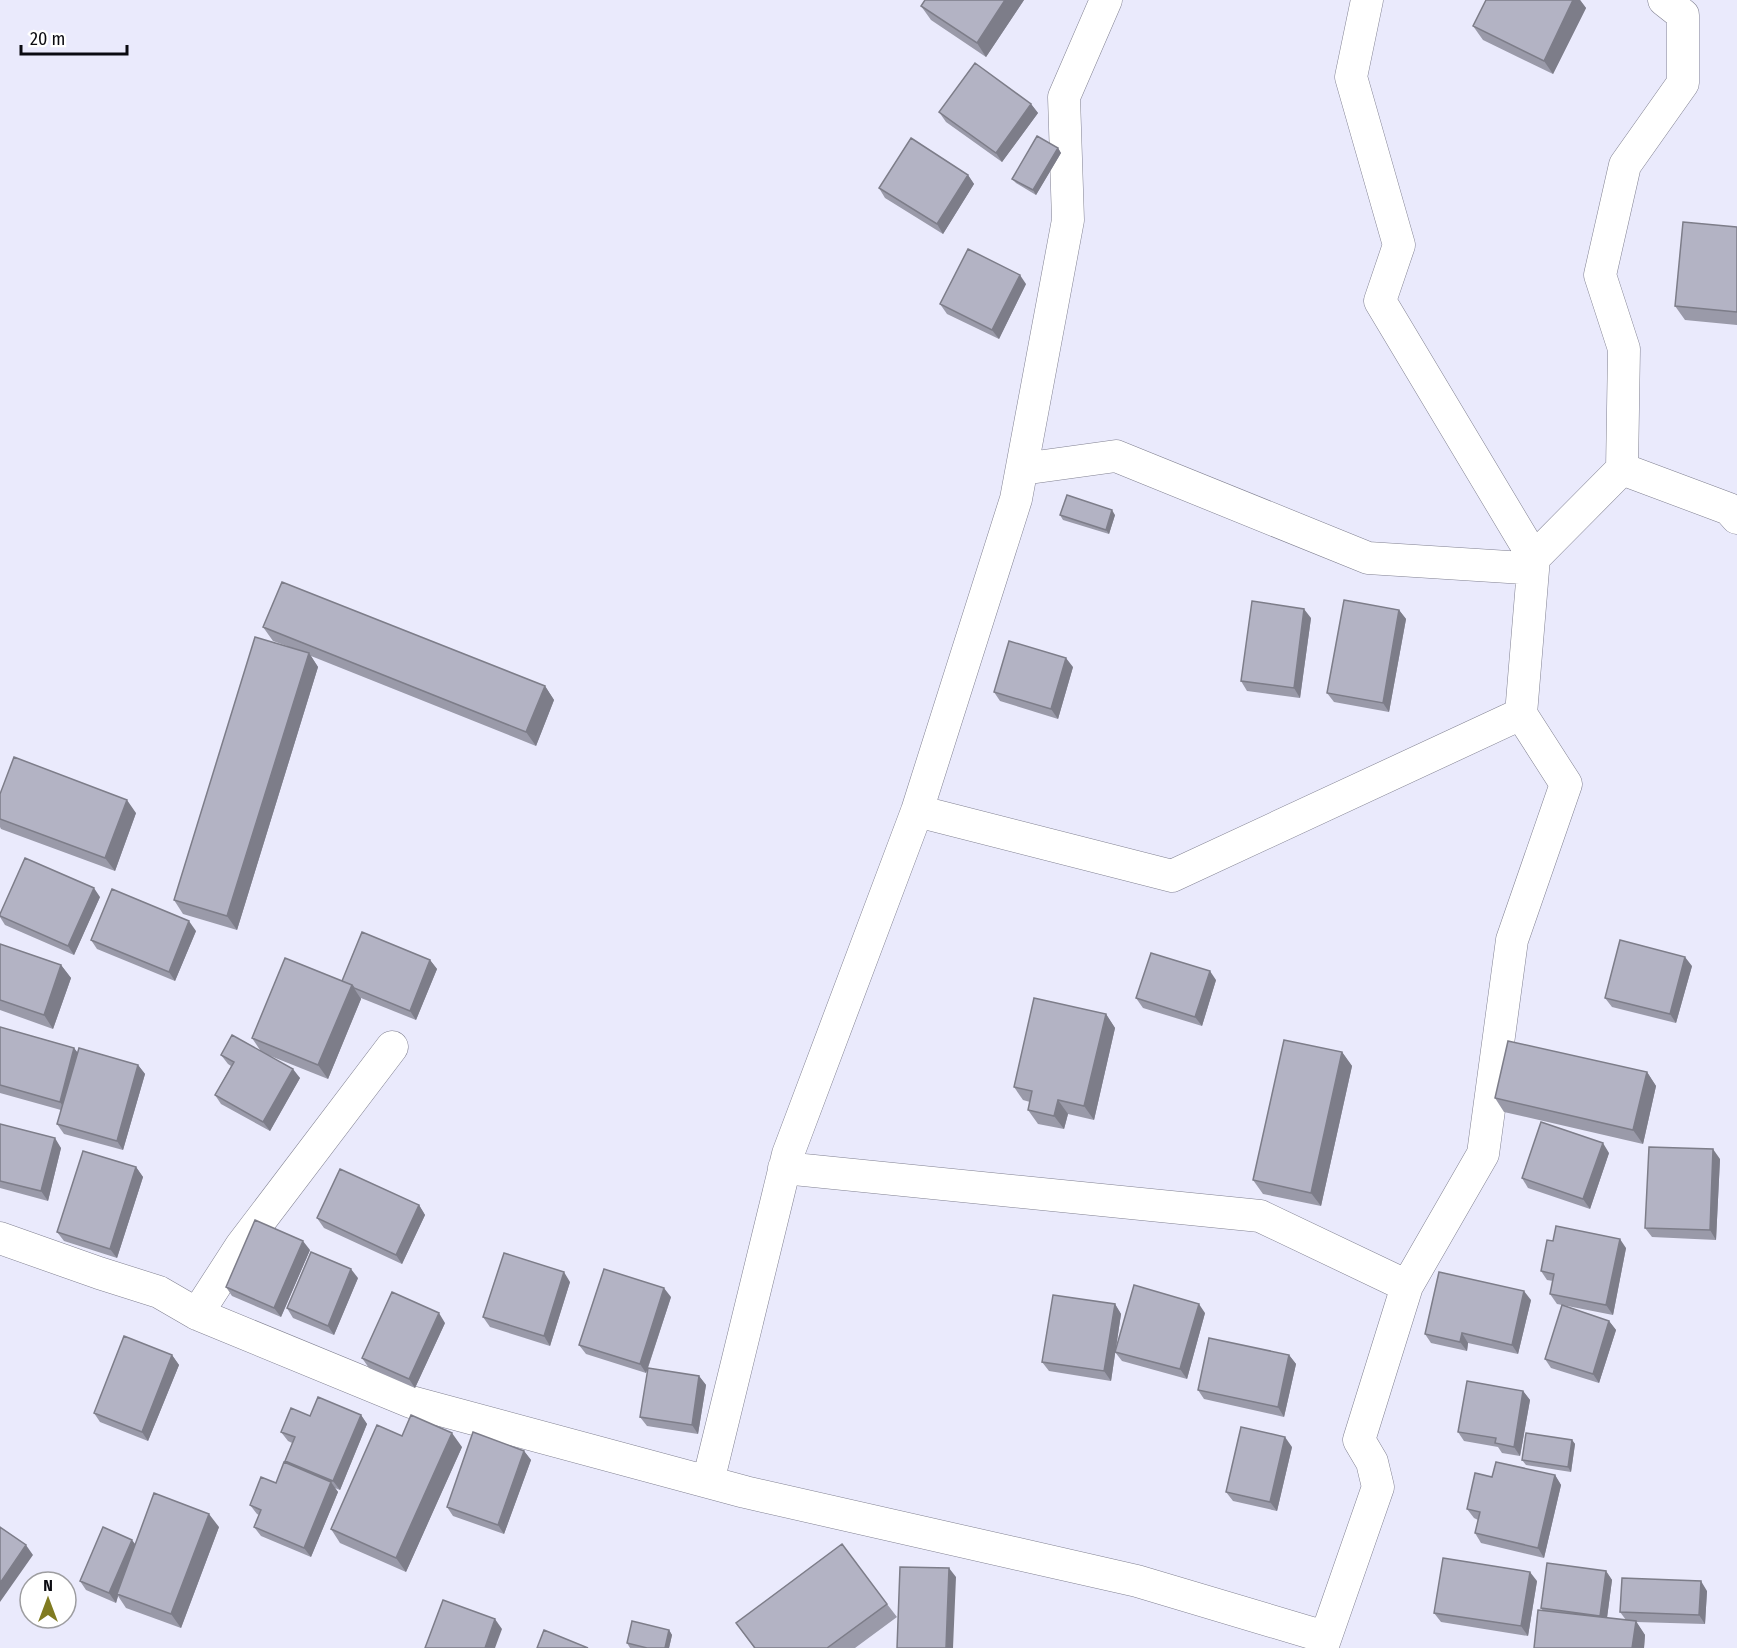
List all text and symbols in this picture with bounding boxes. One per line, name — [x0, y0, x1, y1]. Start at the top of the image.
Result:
scale bar — [21, 18, 128, 56]
text: 20 m — [30, 28, 65, 50]
north arrow — [18, 1570, 78, 1630]
text: N — [43, 1576, 53, 1595]

